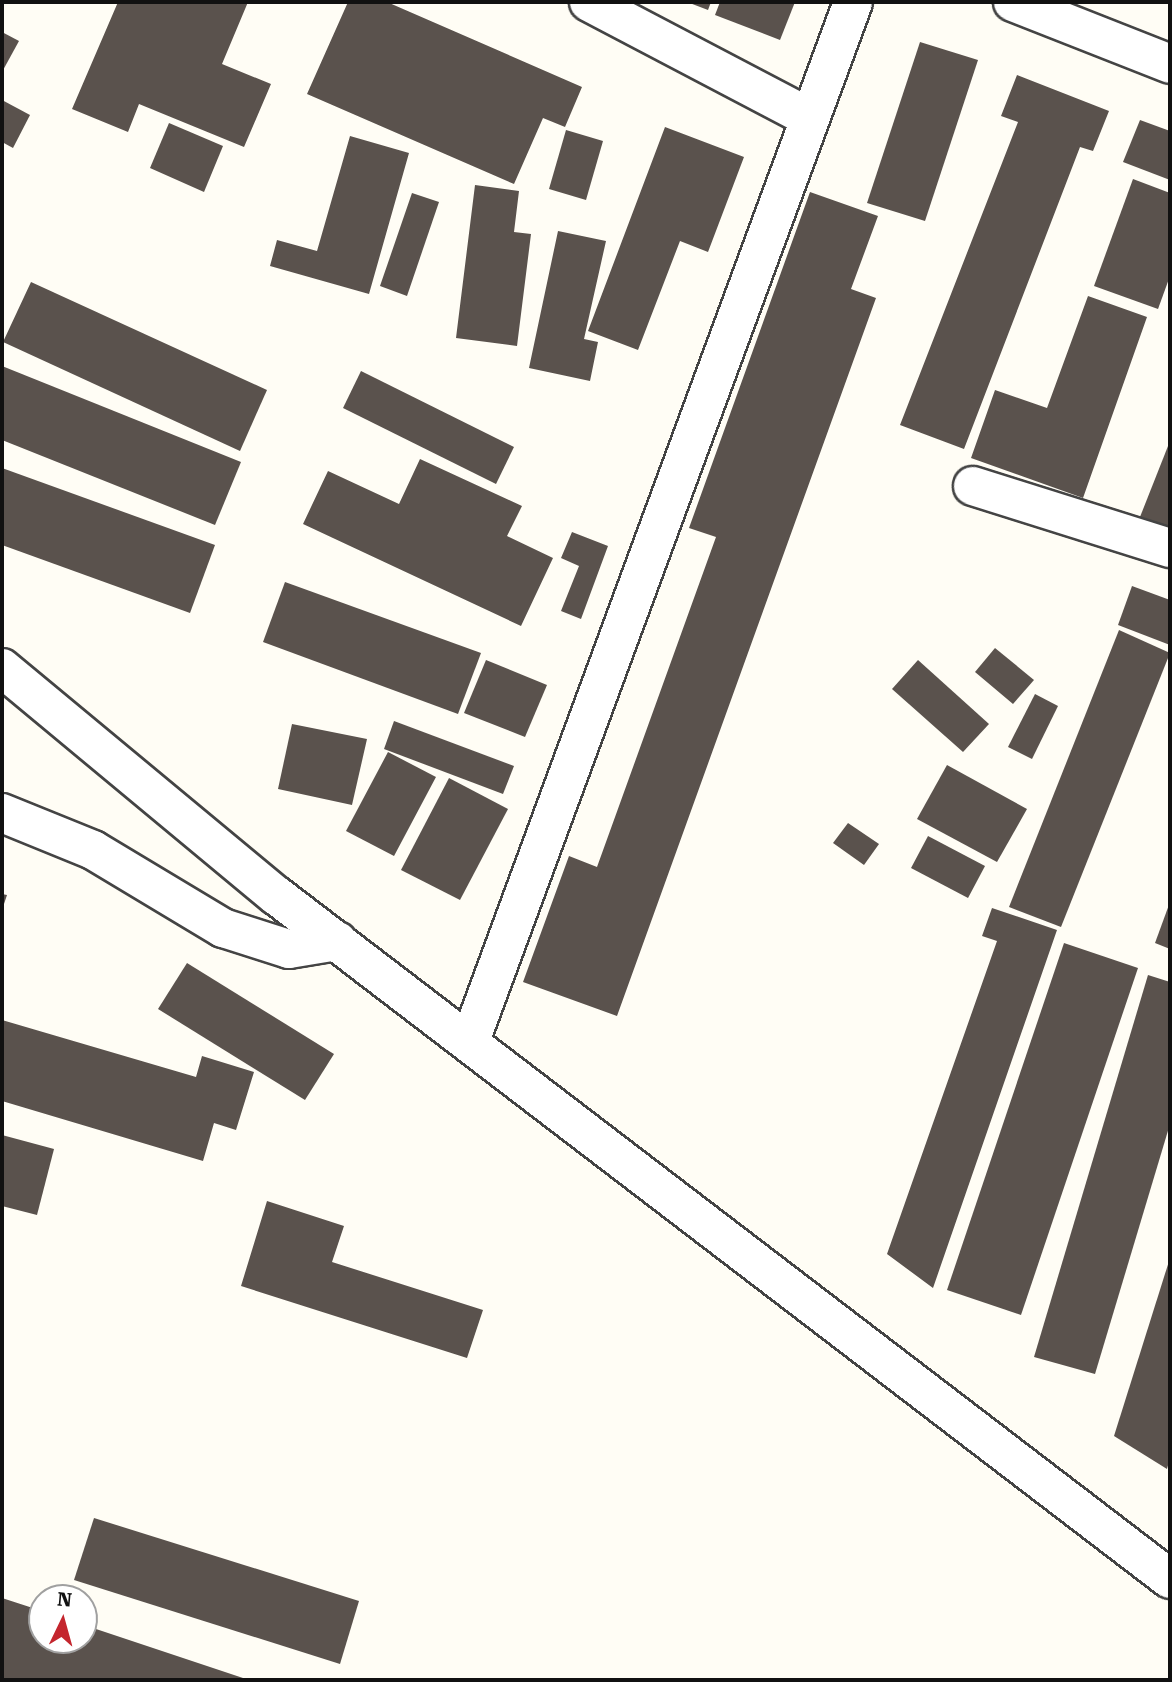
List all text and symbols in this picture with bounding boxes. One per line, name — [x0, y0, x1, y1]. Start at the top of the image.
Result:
north arrow — [28, 1584, 98, 1654]
text: N — [56, 1587, 73, 1612]

